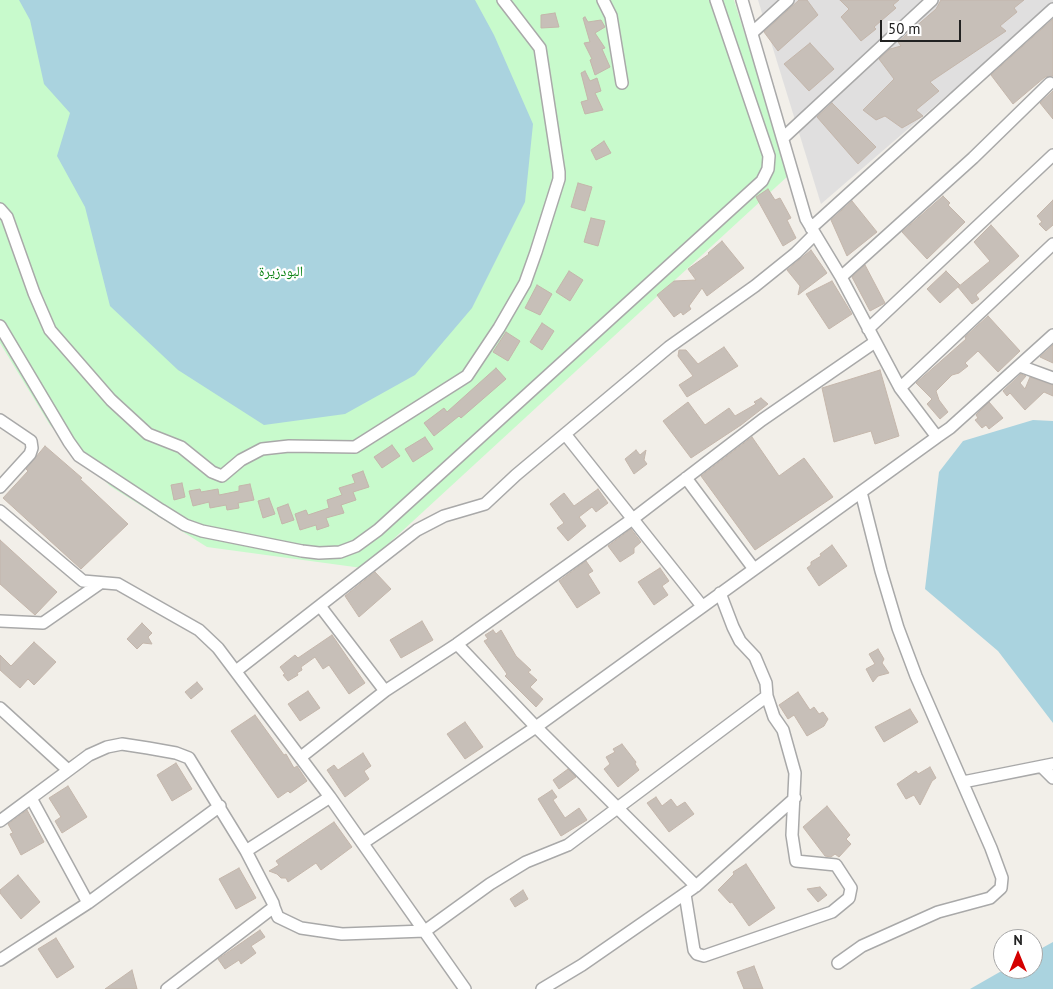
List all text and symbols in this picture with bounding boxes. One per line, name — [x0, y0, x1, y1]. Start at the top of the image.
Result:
scale bar — [883, 10, 964, 42]
text: 50 m — [888, 19, 921, 38]
park label: البودزيرة — [259, 264, 303, 280]
north arrow — [993, 929, 1043, 979]
text: N — [1013, 931, 1023, 949]

